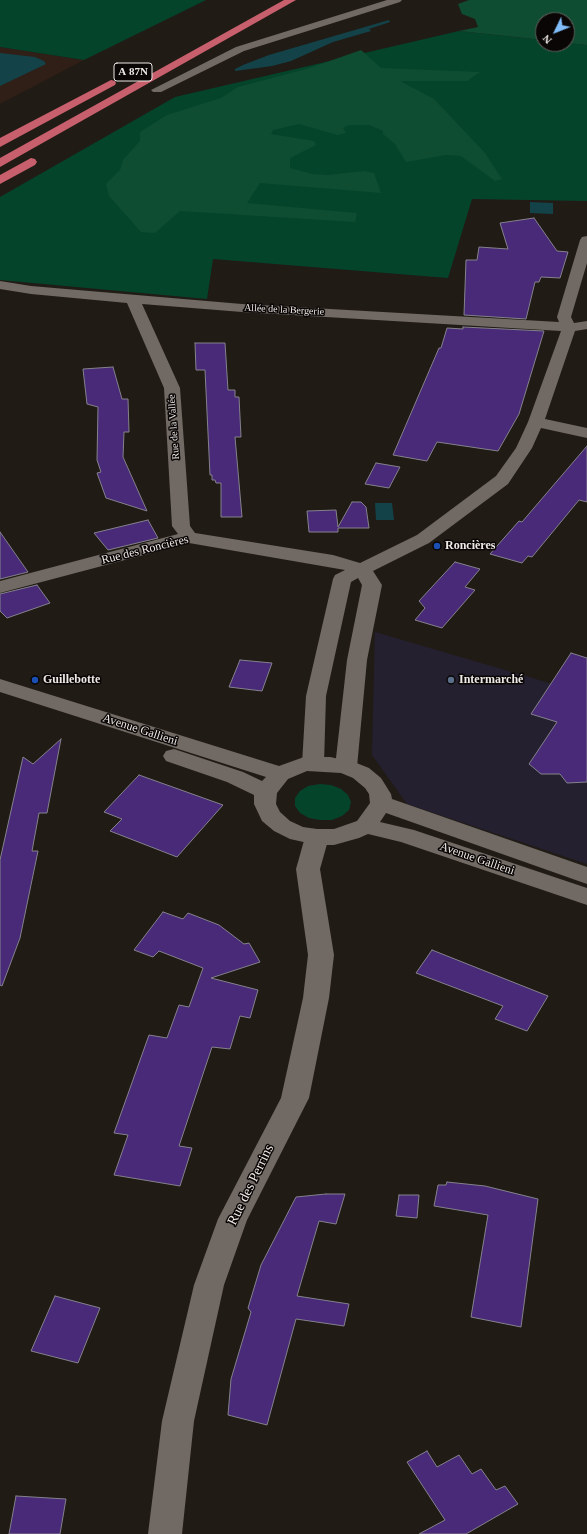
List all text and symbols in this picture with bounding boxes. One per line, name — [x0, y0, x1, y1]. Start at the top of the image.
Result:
north arrow — [535, 12, 575, 52]
text: N — [540, 33, 554, 47]
road number: A 87N — [114, 63, 152, 81]
street label: Allée de la Bergerie — [244, 302, 324, 318]
street label: Rue de la Vallée — [166, 394, 182, 460]
street label: Rue des Roncières — [100, 532, 190, 568]
place label: Roncières — [445, 539, 495, 553]
marker: Roncières — [432, 541, 442, 551]
place label: Guillebotte — [43, 673, 100, 687]
place label: Intermarché — [459, 673, 523, 687]
marker: Guillebotte — [30, 675, 40, 685]
marker: Intermarché — [446, 675, 456, 685]
street label: Avenue Gallieni — [101, 711, 179, 749]
street label: Avenue Gallieni — [438, 839, 516, 879]
street label: Rue des Perrins — [224, 1142, 278, 1228]

